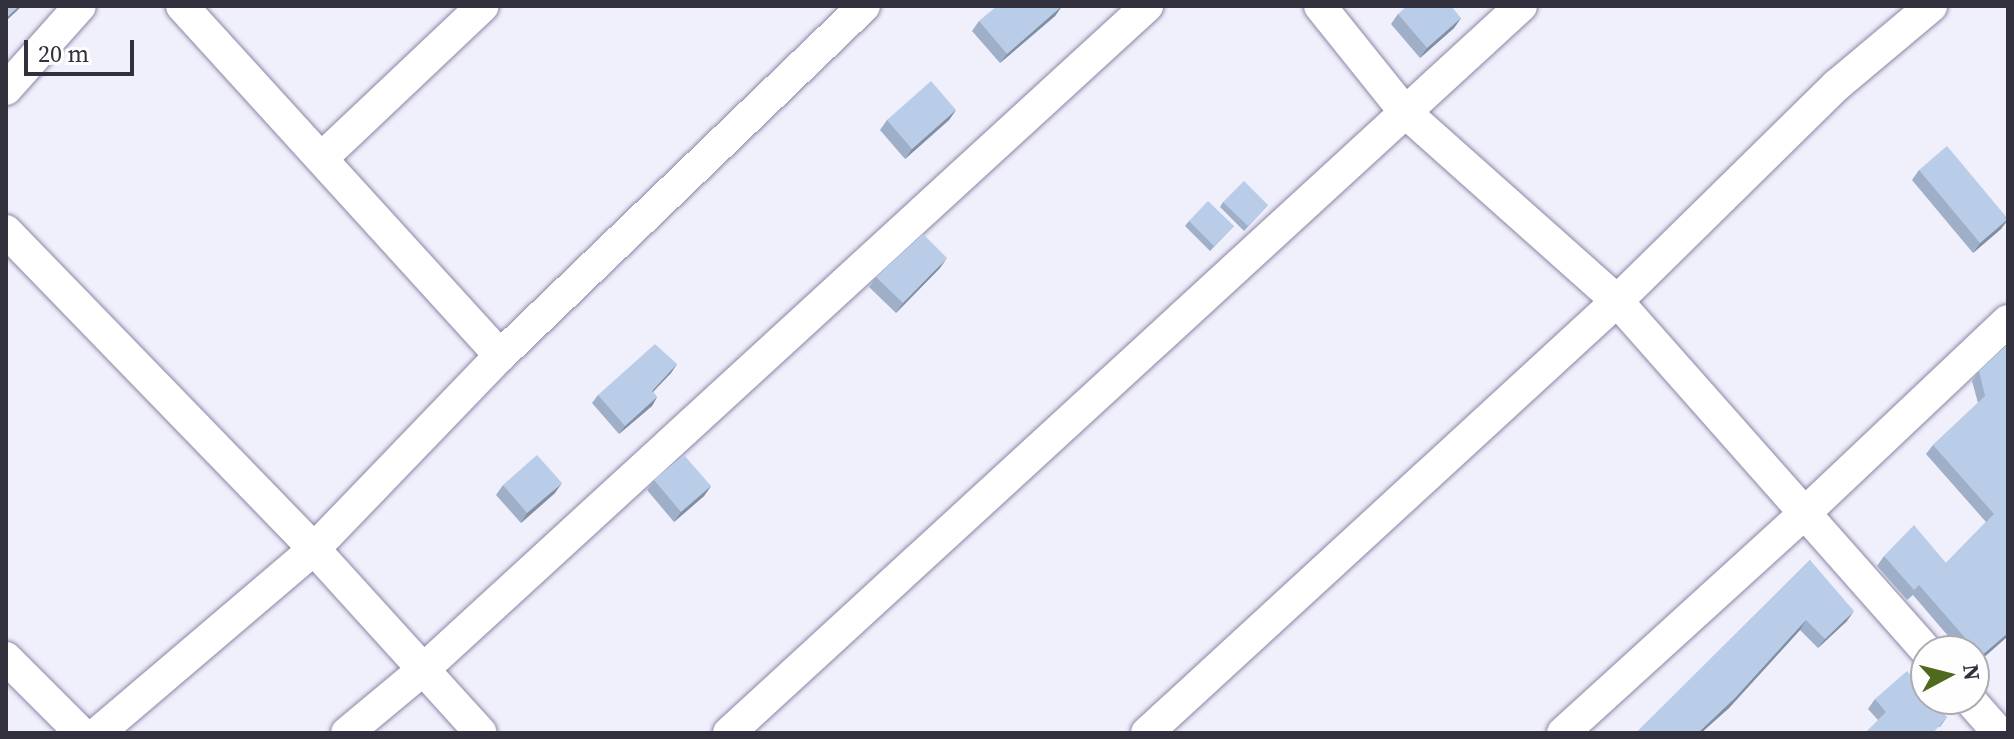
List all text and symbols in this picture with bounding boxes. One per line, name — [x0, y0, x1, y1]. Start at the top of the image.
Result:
scale bar — [28, 24, 138, 74]
text: 20 m — [38, 37, 89, 70]
north arrow — [1910, 635, 1990, 715]
text: N — [1956, 663, 1988, 682]

